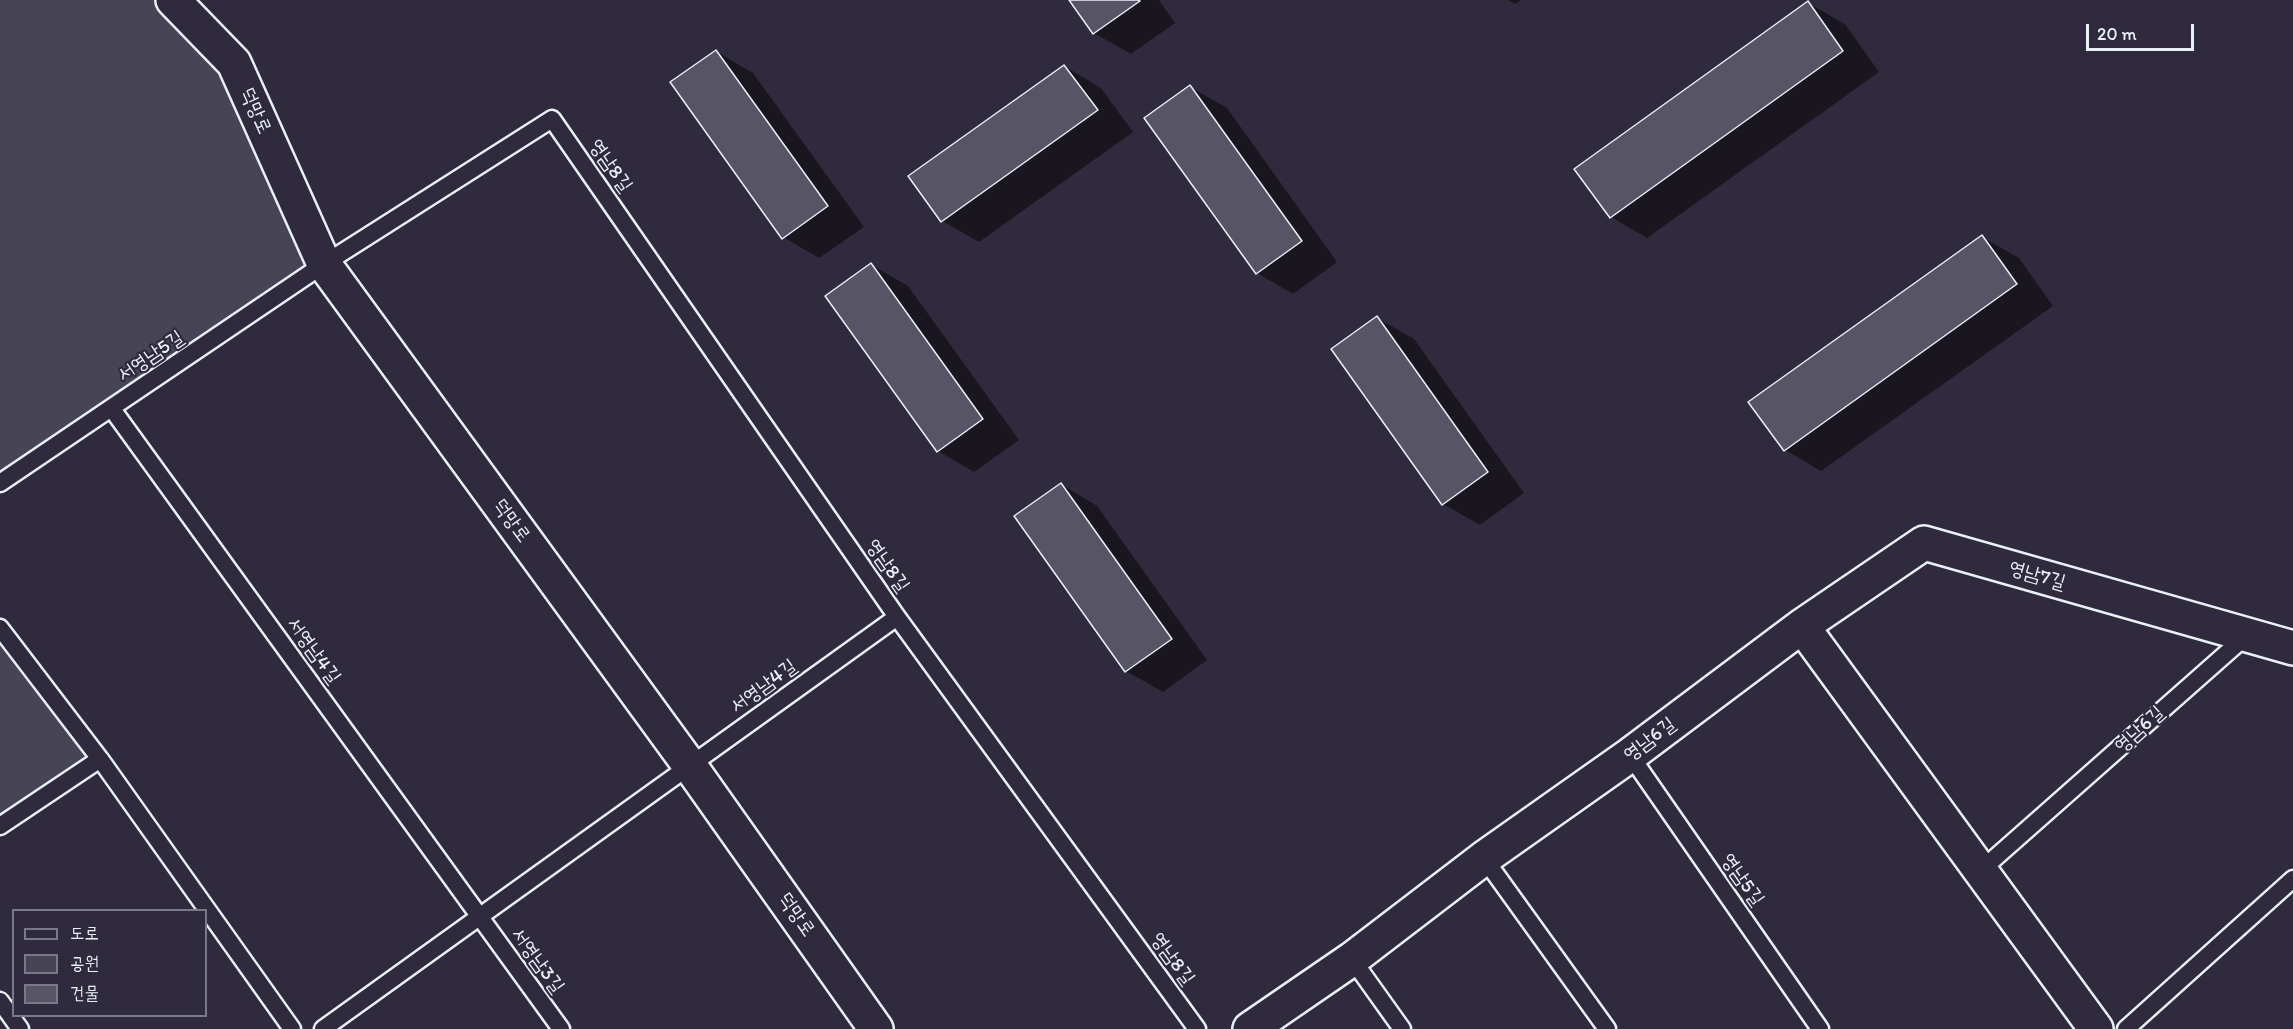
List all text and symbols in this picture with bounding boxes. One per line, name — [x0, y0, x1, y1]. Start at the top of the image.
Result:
scale bar — [2089, 12, 2197, 50]
text: 20 m — [2097, 23, 2137, 45]
street label: 덕망로 — [234, 84, 276, 138]
street label: 영남8길 — [583, 135, 637, 197]
street label: 서영남5길 — [113, 326, 189, 388]
street label: 덕망로 — [487, 494, 535, 548]
street label: 영남8길 — [860, 535, 914, 597]
street label: 영남7길 — [2006, 556, 2068, 596]
street label: 서영남4길 — [281, 613, 345, 689]
street label: 서영남4길 — [726, 655, 802, 719]
street label: 영남6길 — [2110, 701, 2170, 759]
street label: 영남6길 — [1619, 713, 1681, 767]
street label: 영남5길 — [1715, 849, 1769, 911]
street label: 덕망로 — [772, 888, 820, 942]
legend — [12, 909, 207, 1017]
text: 도로 — [70, 922, 99, 944]
street label: 서영남3길 — [505, 923, 569, 999]
street label: 영남8길 — [1145, 928, 1199, 990]
text: 공원 — [70, 952, 99, 974]
text: 건물 — [70, 982, 99, 1004]

